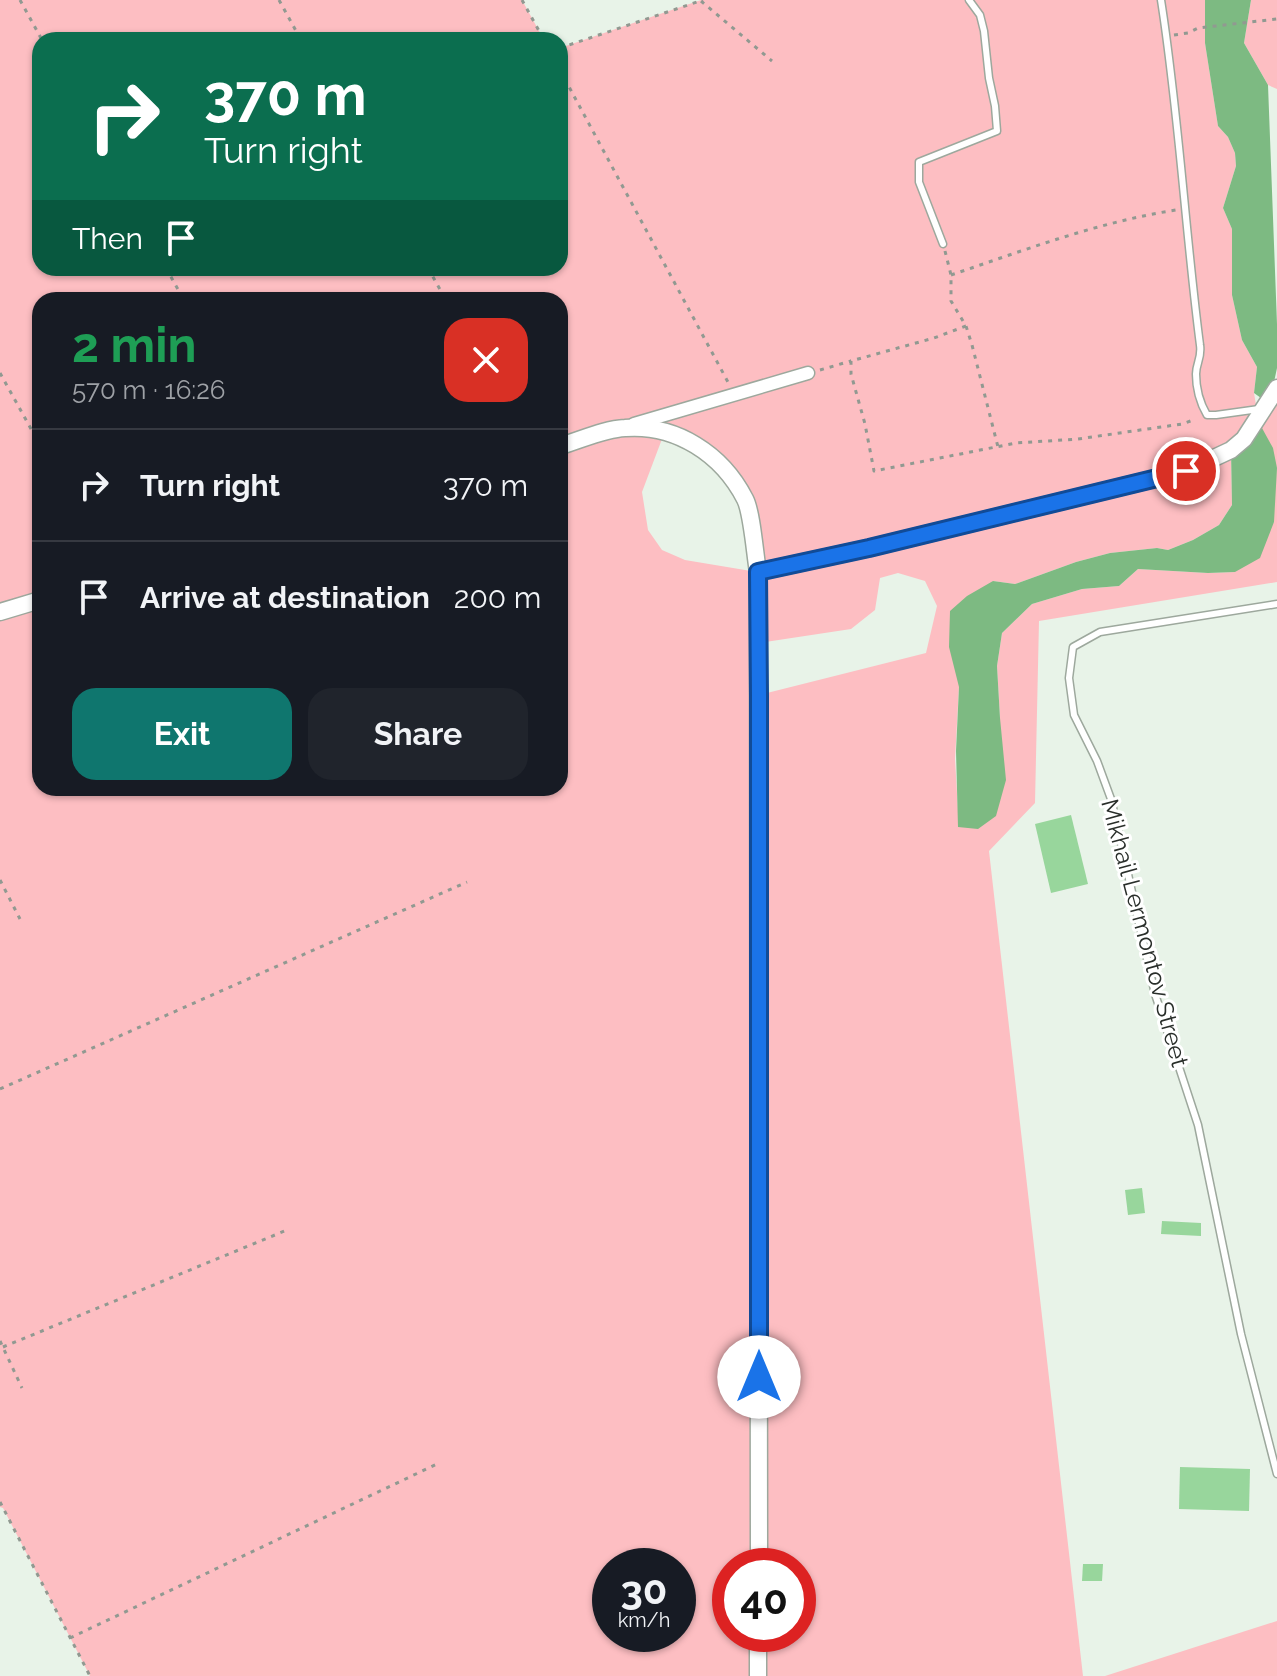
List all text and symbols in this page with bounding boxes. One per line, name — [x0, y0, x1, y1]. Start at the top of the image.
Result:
text: 370 m — [204, 62, 367, 128]
icon: right — [72, 64, 176, 168]
text: Turn right — [204, 129, 363, 171]
icon: arrive — [159, 216, 203, 260]
text: Then — [72, 221, 143, 256]
text: 2 min — [72, 317, 197, 373]
button: close — [444, 318, 528, 402]
text: 570 m · 16:26 — [72, 375, 225, 405]
pin — [1152, 437, 1220, 505]
icon: arrive — [1164, 449, 1208, 493]
icon: right — [72, 463, 116, 507]
text: Turn right — [140, 468, 280, 503]
text: 370 m — [443, 468, 528, 503]
icon: arrive — [72, 575, 116, 619]
text: Arrive at destination — [140, 580, 430, 615]
text: 200 m — [454, 580, 541, 615]
button: Exit — [72, 688, 292, 780]
button: Share — [308, 688, 528, 780]
street label: Mikhail Lermontov Street — [1095, 796, 1195, 1070]
position arrow — [717, 1335, 801, 1419]
speed limit sign: 40 — [712, 1548, 816, 1652]
text: 30 — [621, 1566, 667, 1613]
text: km/h — [618, 1608, 670, 1632]

